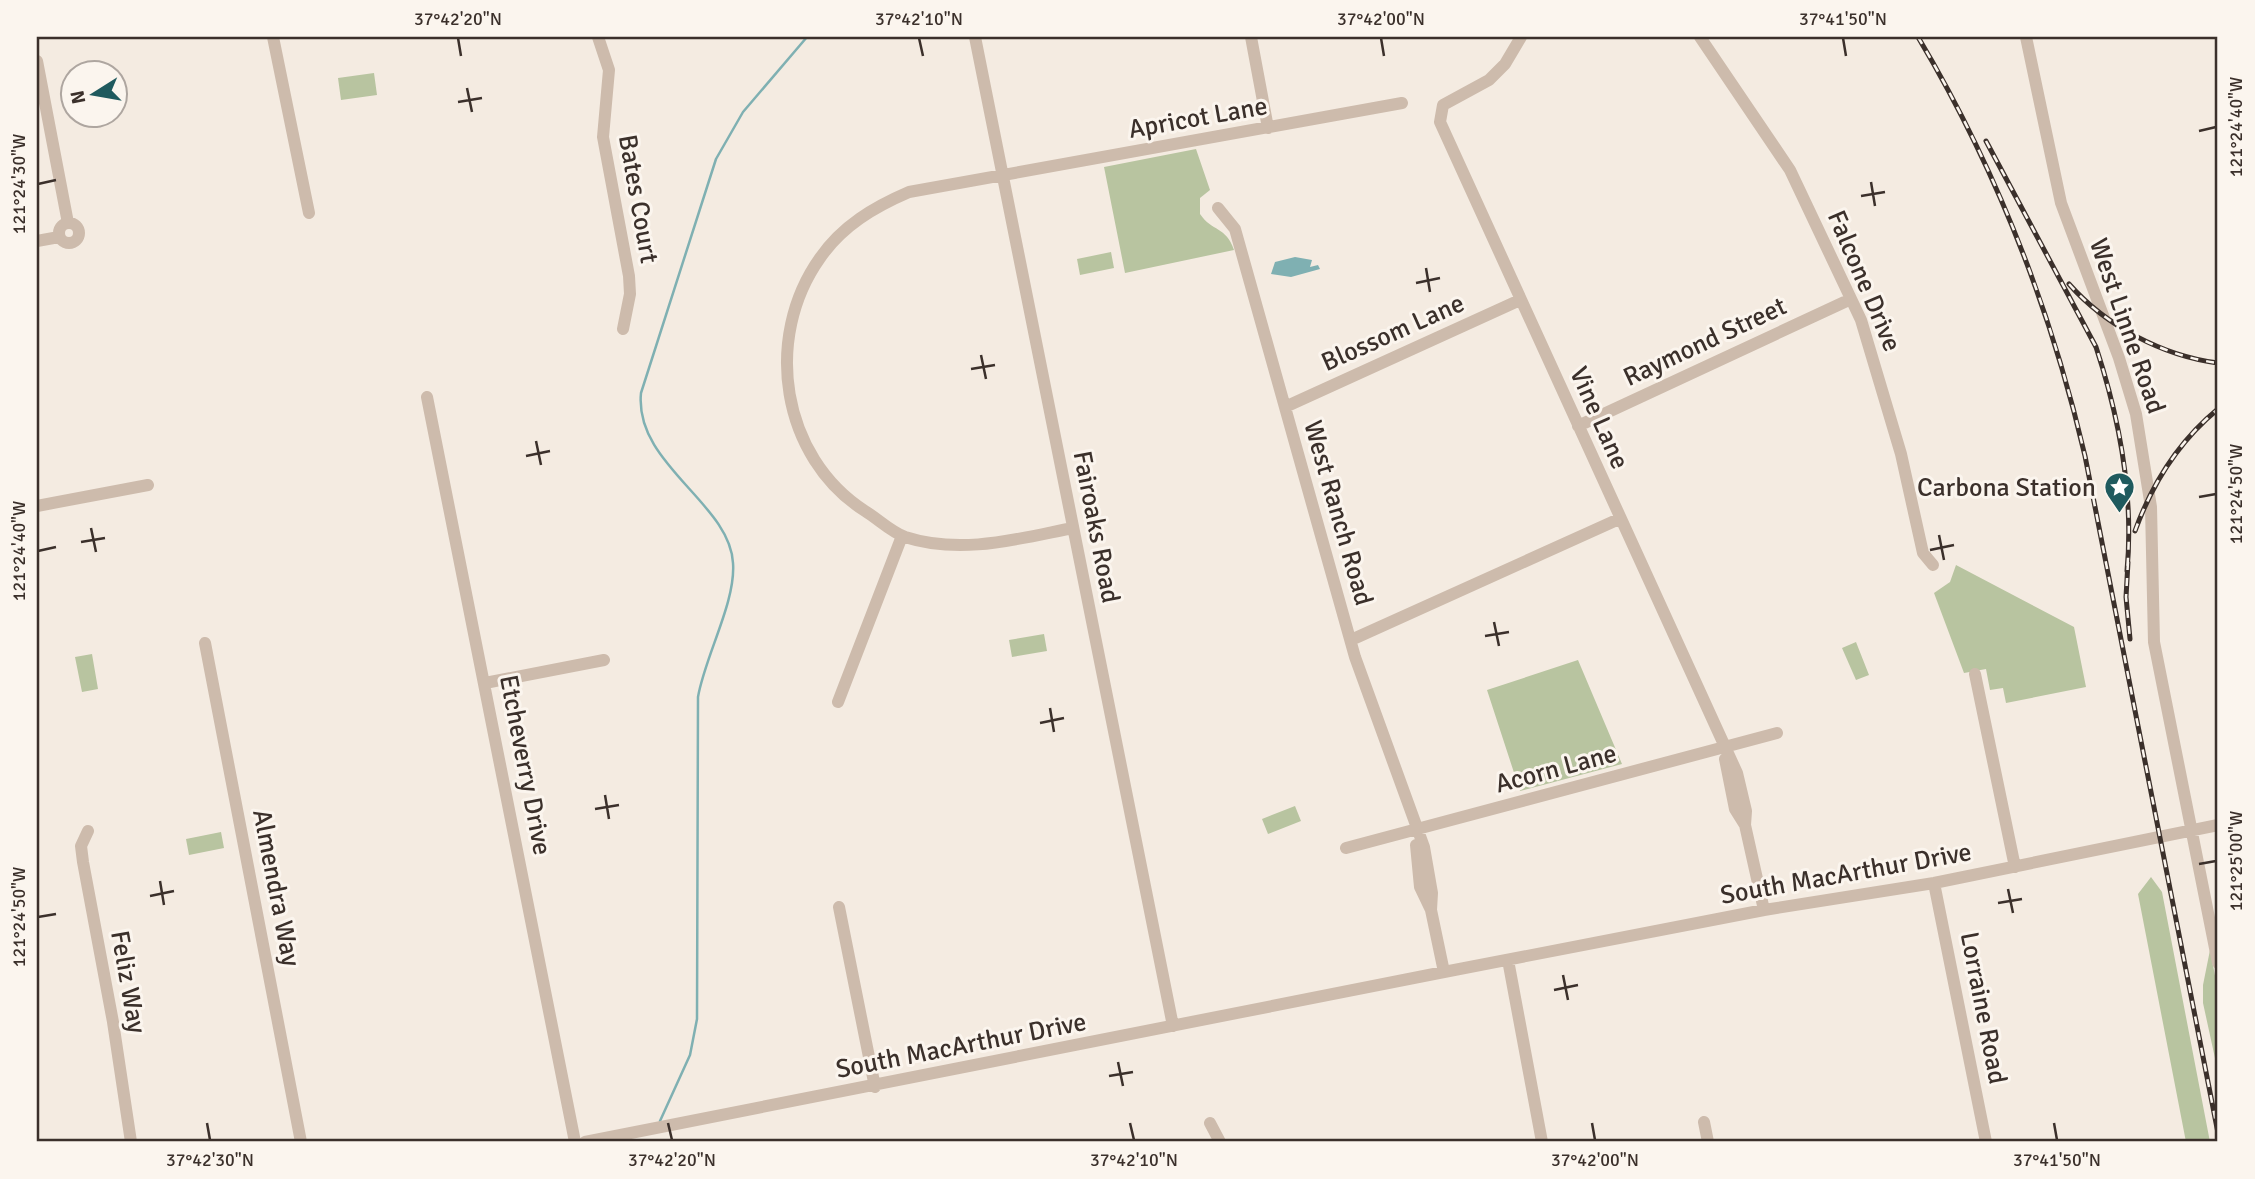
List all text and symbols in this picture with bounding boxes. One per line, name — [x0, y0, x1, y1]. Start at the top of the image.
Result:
text: 37°42'20"N — [414, 8, 502, 30]
text: 37°42'10"N — [875, 8, 963, 30]
text: 37°42'00"N — [1337, 8, 1425, 30]
text: 37°41'50"N — [1799, 8, 1887, 30]
north arrow — [60, 60, 130, 130]
text: 121°24'40"W — [2225, 77, 2247, 177]
text: N — [65, 88, 91, 106]
street label: Apricot Lane — [1126, 90, 1270, 146]
street label: Bates Court — [611, 132, 665, 266]
text: 121°24'30"W — [8, 134, 30, 234]
street label: Falcone Drive — [1820, 206, 1908, 356]
street label: West Linne Road — [2082, 234, 2172, 418]
street label: Blossom Lane — [1317, 287, 1469, 379]
street label: Raymond Street — [1618, 290, 1792, 394]
street label: Vine Lane — [1562, 362, 1636, 474]
street label: West Ranch Road — [1296, 417, 1380, 609]
text: 121°24'50"W — [2225, 444, 2247, 544]
street label: Fairoaks Road — [1066, 448, 1126, 606]
place icon: Carbona Station — [2102, 471, 2136, 515]
place label: Carbona Station — [1917, 472, 2096, 504]
text: 121°24'40"W — [8, 501, 30, 601]
street label: Etcheverry Drive — [492, 672, 558, 858]
street label: Acorn Lane — [1492, 737, 1620, 801]
street label: Almendra Way — [245, 807, 307, 969]
text: 121°25'00"W — [2225, 811, 2247, 911]
street label: South MacArthur Drive — [1718, 836, 1974, 912]
text: 121°24'50"W — [8, 867, 30, 967]
street label: Feliz Way — [103, 928, 153, 1036]
street label: Lorraine Road — [1953, 929, 2013, 1087]
street label: South MacArthur Drive — [833, 1006, 1089, 1086]
text: 37°42'30"N — [166, 1149, 254, 1171]
text: 37°42'20"N — [628, 1149, 716, 1171]
text: 37°42'10"N — [1090, 1149, 1178, 1171]
text: 37°42'00"N — [1551, 1149, 1639, 1171]
text: 37°41'50"N — [2013, 1149, 2101, 1171]

